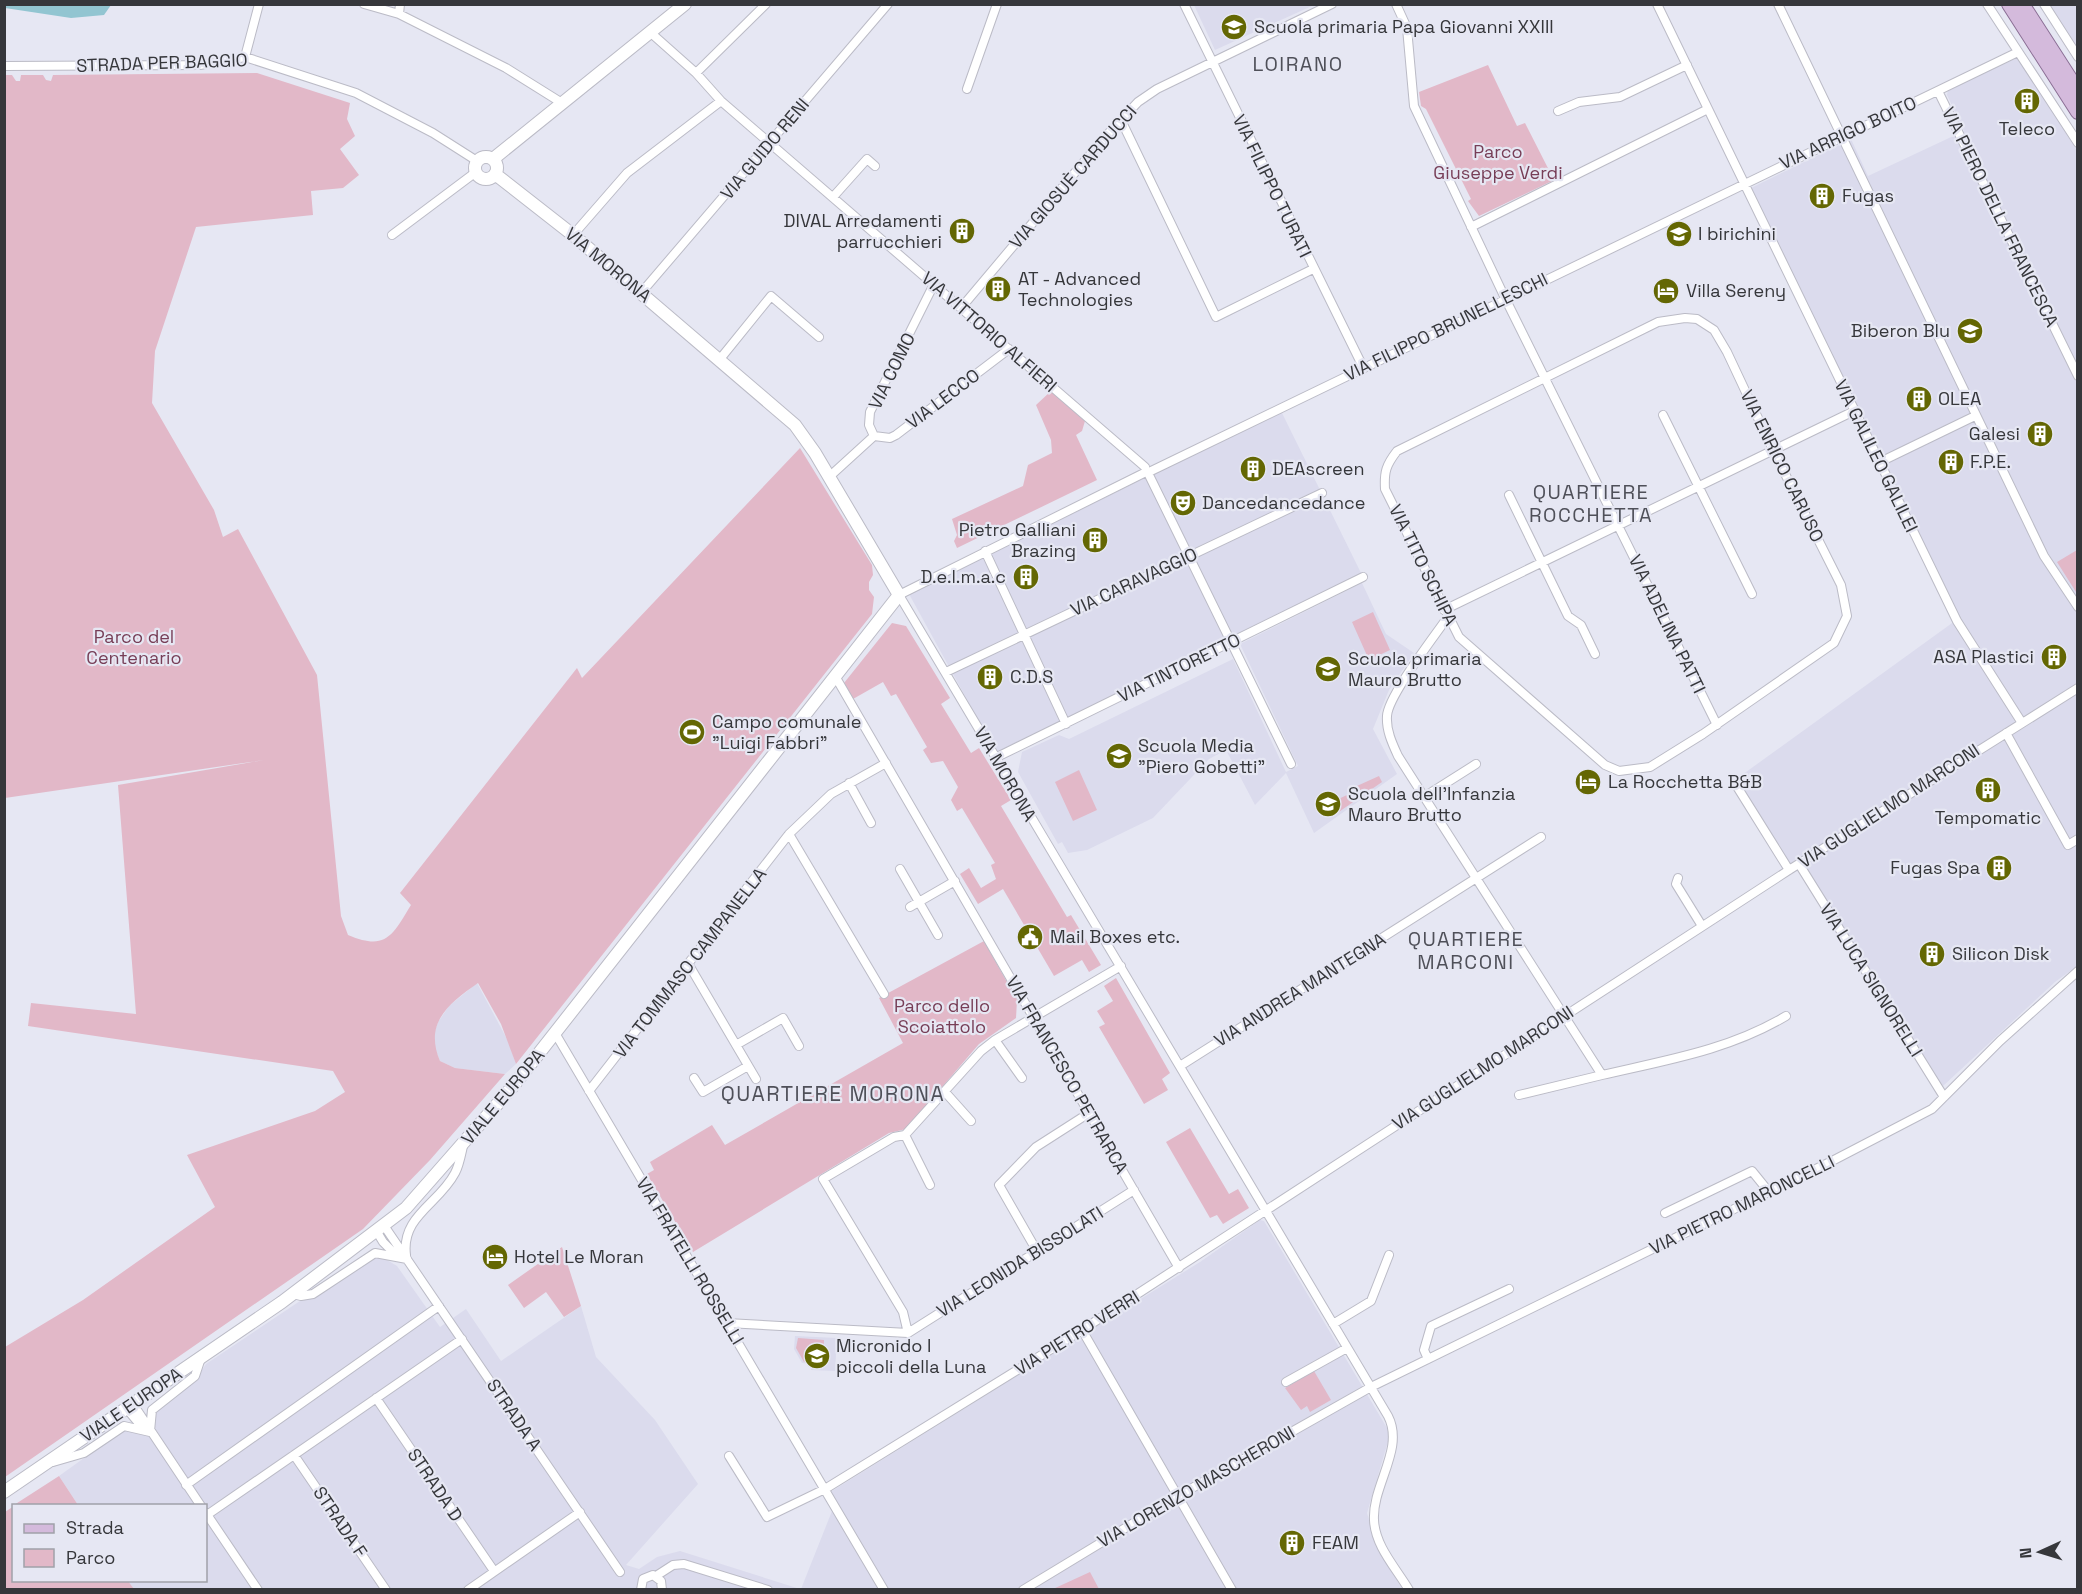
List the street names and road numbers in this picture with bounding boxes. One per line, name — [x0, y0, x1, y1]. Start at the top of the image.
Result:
street label: STRADA PER BAGGIO — [76, 48, 248, 77]
street label: VIA ARRIGO BOITO — [1776, 91, 1920, 174]
street label: VIA GUIDO RENI — [715, 93, 814, 204]
street label: VIA GIOSUÈ CARDUCCI — [1004, 100, 1141, 253]
street label: VIA PIERO DELLA FRANCESCA — [1937, 103, 2064, 331]
street label: VIA FILIPPO TURATI — [1228, 110, 1317, 261]
street label: VIA MORONA — [560, 222, 656, 307]
street label: VIA VITTORIO ALFIERI — [917, 266, 1062, 397]
street label: VIA FILIPPO BRUNELLESCHI — [1340, 267, 1551, 386]
street label: VIA COMO — [863, 329, 920, 413]
street label: VIA LECCO — [901, 363, 984, 434]
street label: VIA GALILEO GALILEI — [1829, 376, 1923, 536]
street label: VIA ENRICO CARUSO — [1736, 386, 1829, 546]
street label: VIA TITO SCHIPA — [1384, 500, 1463, 629]
street label: VIA CARAVAGGIO — [1067, 542, 1201, 621]
street label: VIA ADELINA PATTI — [1624, 551, 1711, 697]
street label: VIA TINTORETTO — [1114, 628, 1244, 707]
street label: VIA MORONA — [969, 722, 1042, 825]
street label: VIA GUGLIELMO MARCONI — [1794, 738, 1984, 873]
street label: VIA TOMMASO CAMPANELLA — [608, 863, 771, 1063]
street label: VIA LUCA SIGNORELLI — [1815, 899, 1928, 1061]
street label: VIA ANDREA MANTEGNA — [1210, 927, 1390, 1052]
street label: VIA FRANCESCO PETRARCA — [1001, 972, 1134, 1178]
street label: VIA GUGLIELMO MARCONI — [1388, 1000, 1578, 1135]
street label: VIALE EUROPA — [456, 1044, 549, 1149]
street label: VIA PIETRO MARONCELLI — [1645, 1150, 1838, 1259]
street label: VIA FRATELLI ROSSELLI — [631, 1173, 750, 1349]
street label: VIA LEONIDA BISSOLATI — [932, 1201, 1107, 1322]
street label: VIA PIETRO VERRI — [1010, 1285, 1144, 1380]
street label: VIALE EUROPA — [75, 1362, 186, 1447]
street label: STRADA A — [482, 1374, 547, 1455]
street label: VIA LORENZO MASCHERONI — [1093, 1421, 1299, 1553]
street label: STRADA D — [403, 1444, 468, 1526]
street label: STRADA F — [308, 1482, 373, 1562]

